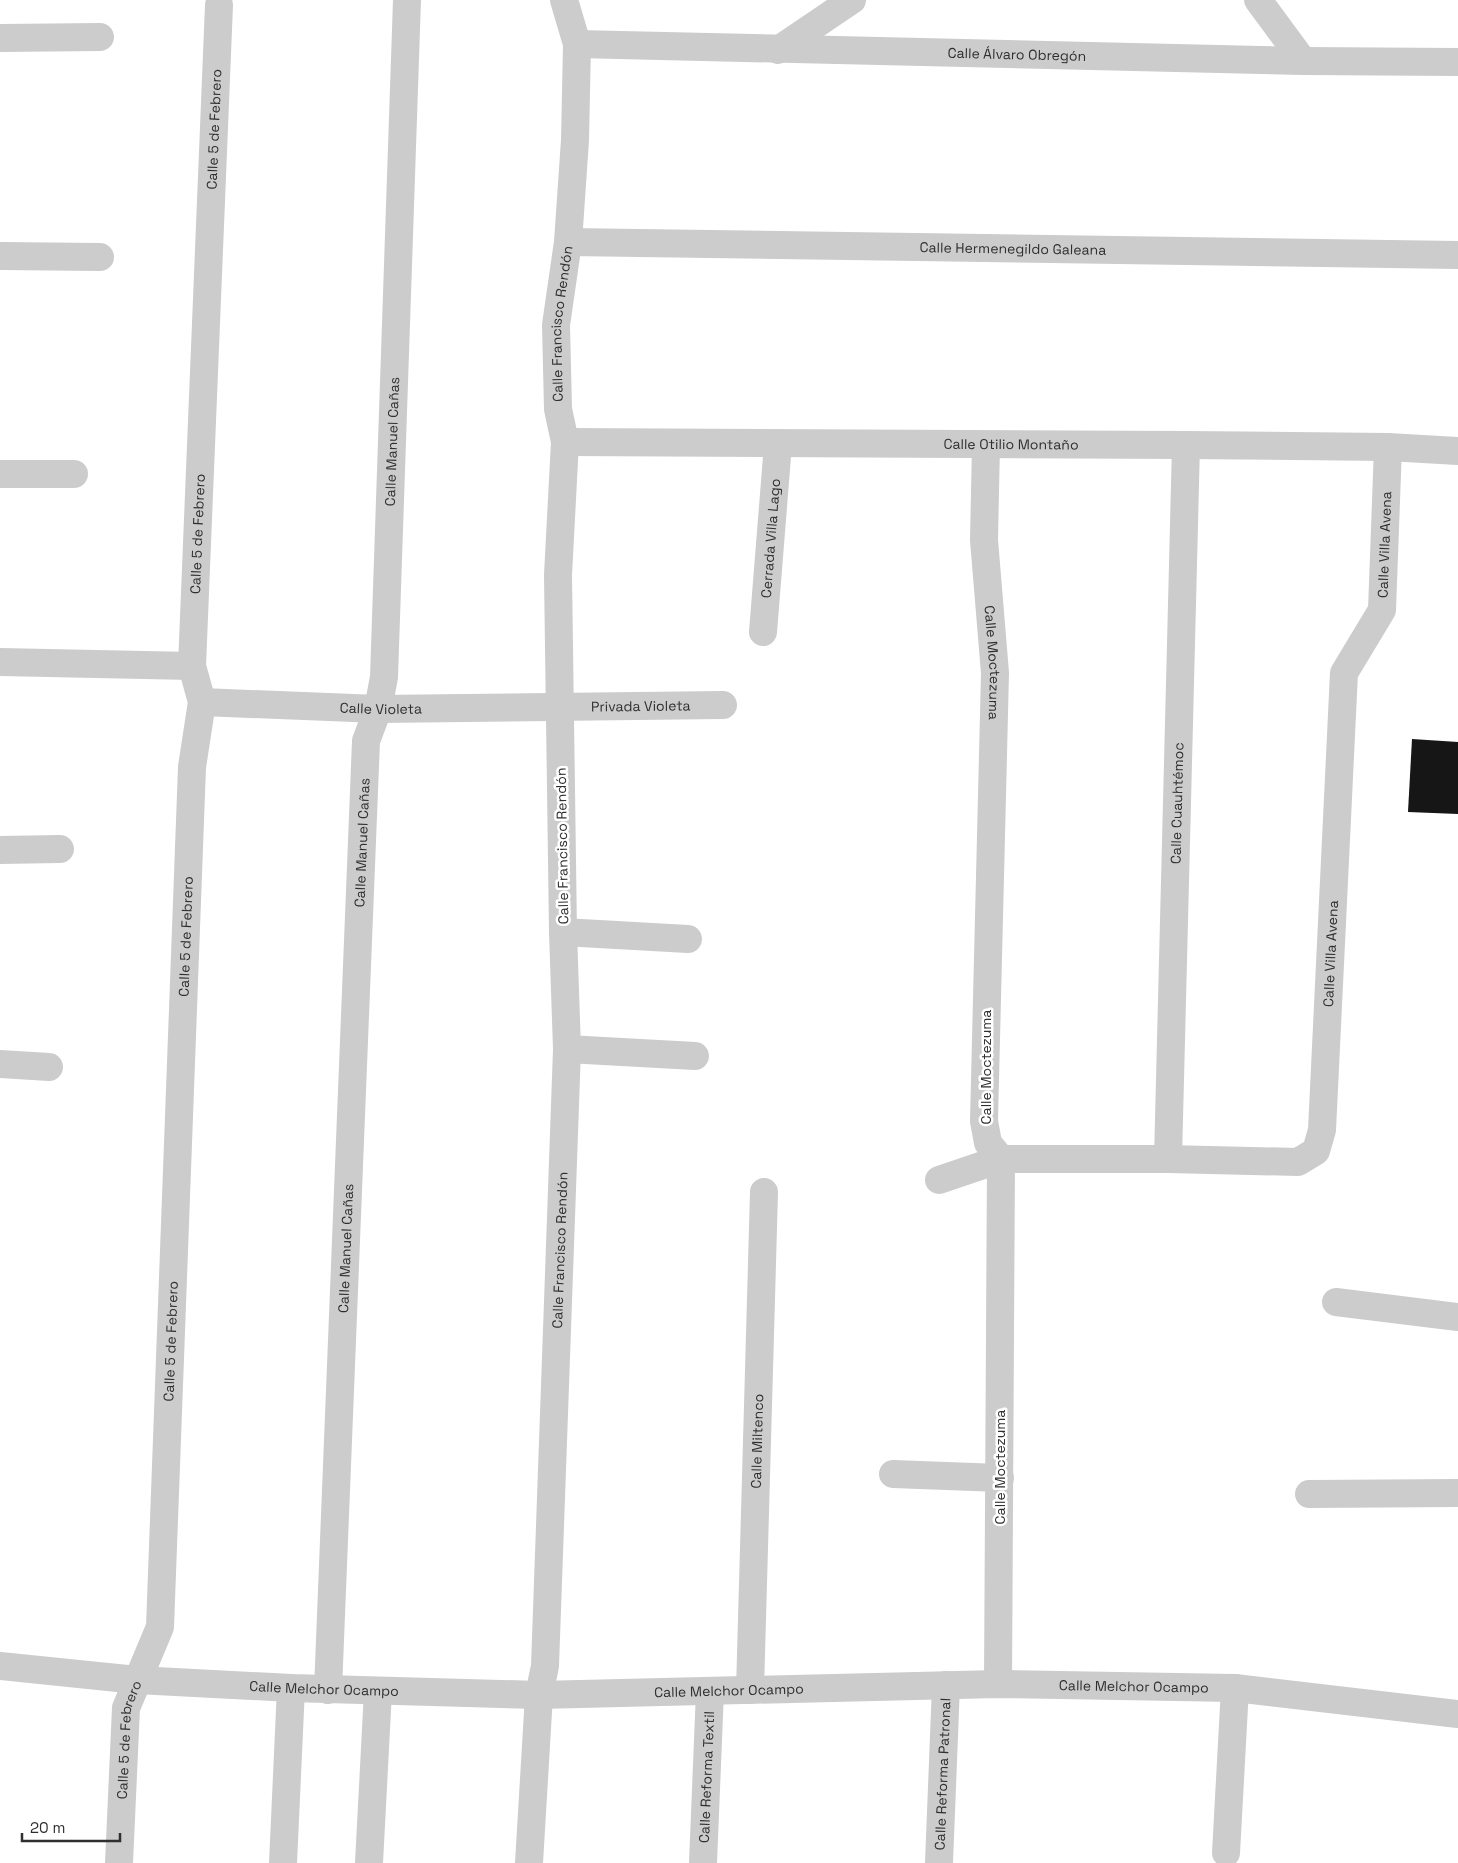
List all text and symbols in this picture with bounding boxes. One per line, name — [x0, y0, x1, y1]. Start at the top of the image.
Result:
street label: Calle Álvaro Obregón — [947, 44, 1086, 65]
street label: Calle 5 de Febrero — [202, 69, 225, 190]
street label: Calle Hermenegildo Galeana — [919, 238, 1106, 259]
street label: Calle Francisco Rendón — [547, 244, 576, 402]
street label: Calle Manuel Cañas — [381, 377, 403, 507]
street label: Calle Otilio Montaño — [943, 435, 1079, 453]
street label: Calle 5 de Febrero — [186, 473, 209, 594]
street label: Cerrada Villa Lago — [757, 478, 784, 599]
street label: Calle Villa Avena — [1373, 491, 1395, 598]
street label: Calle Moctezuma — [980, 605, 1004, 720]
street label: Privada Violeta — [591, 696, 691, 716]
street label: Calle Violeta — [339, 698, 422, 718]
street label: Calle Cuauhtémoc — [1166, 742, 1188, 864]
street label: Calle Francisco Rendón — [552, 767, 572, 925]
street label: Calle Manuel Cañas — [350, 778, 374, 908]
street label: Calle 5 de Febrero — [174, 876, 197, 997]
street label: Calle Villa Avena — [1319, 900, 1342, 1007]
street label: Calle Moctezuma — [977, 1010, 995, 1124]
street label: Calle Francisco Rendón — [548, 1171, 572, 1329]
street label: Calle Manuel Cañas — [334, 1183, 357, 1313]
street label: Calle 5 de Febrero — [159, 1281, 182, 1402]
street label: Calle Miltenco — [747, 1393, 767, 1489]
street label: Calle Moctezuma — [991, 1410, 1009, 1524]
street label: Calle Melchor Ocampo — [1059, 1676, 1209, 1697]
street label: Calle Melchor Ocampo — [249, 1677, 399, 1700]
street label: Calle 5 de Febrero — [113, 1678, 146, 1800]
street label: Calle Melchor Ocampo — [654, 1680, 804, 1701]
street label: Calle Reforma Patronal — [931, 1698, 954, 1851]
street label: Calle Reforma Textil — [695, 1711, 718, 1843]
scale bar — [22, 1810, 120, 1842]
text: 20 m — [30, 1818, 65, 1837]

